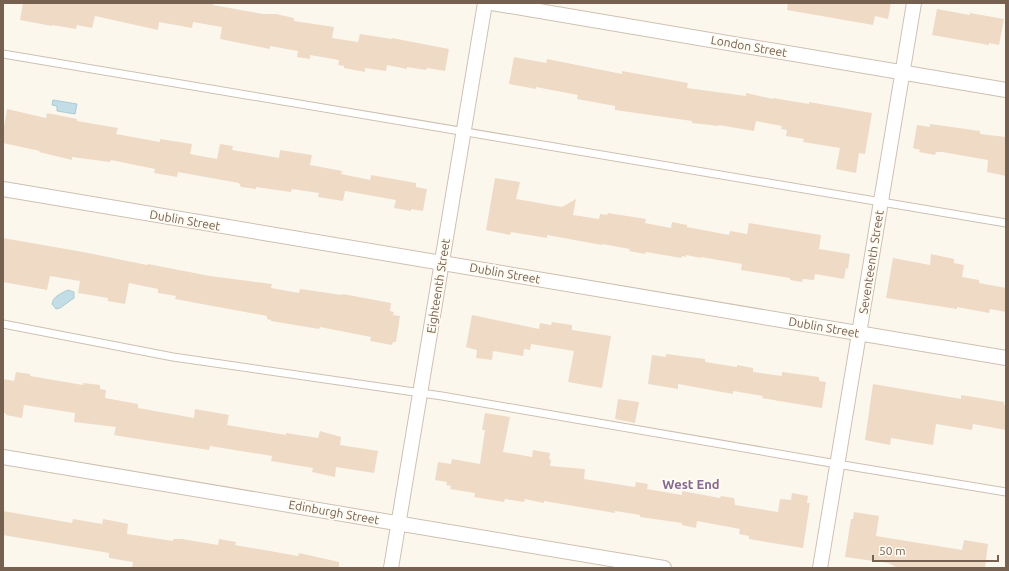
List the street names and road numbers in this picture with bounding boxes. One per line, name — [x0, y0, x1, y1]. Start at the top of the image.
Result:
street label: London Street — [710, 33, 788, 59]
street label: Dublin Street — [149, 207, 222, 233]
street label: Seventeenth Street — [856, 209, 886, 315]
street label: Eighteenth Street — [424, 237, 452, 334]
street label: Dublin Street — [469, 260, 542, 286]
street label: Dublin Street — [788, 314, 861, 340]
street label: Edinburgh Street — [288, 498, 381, 526]

